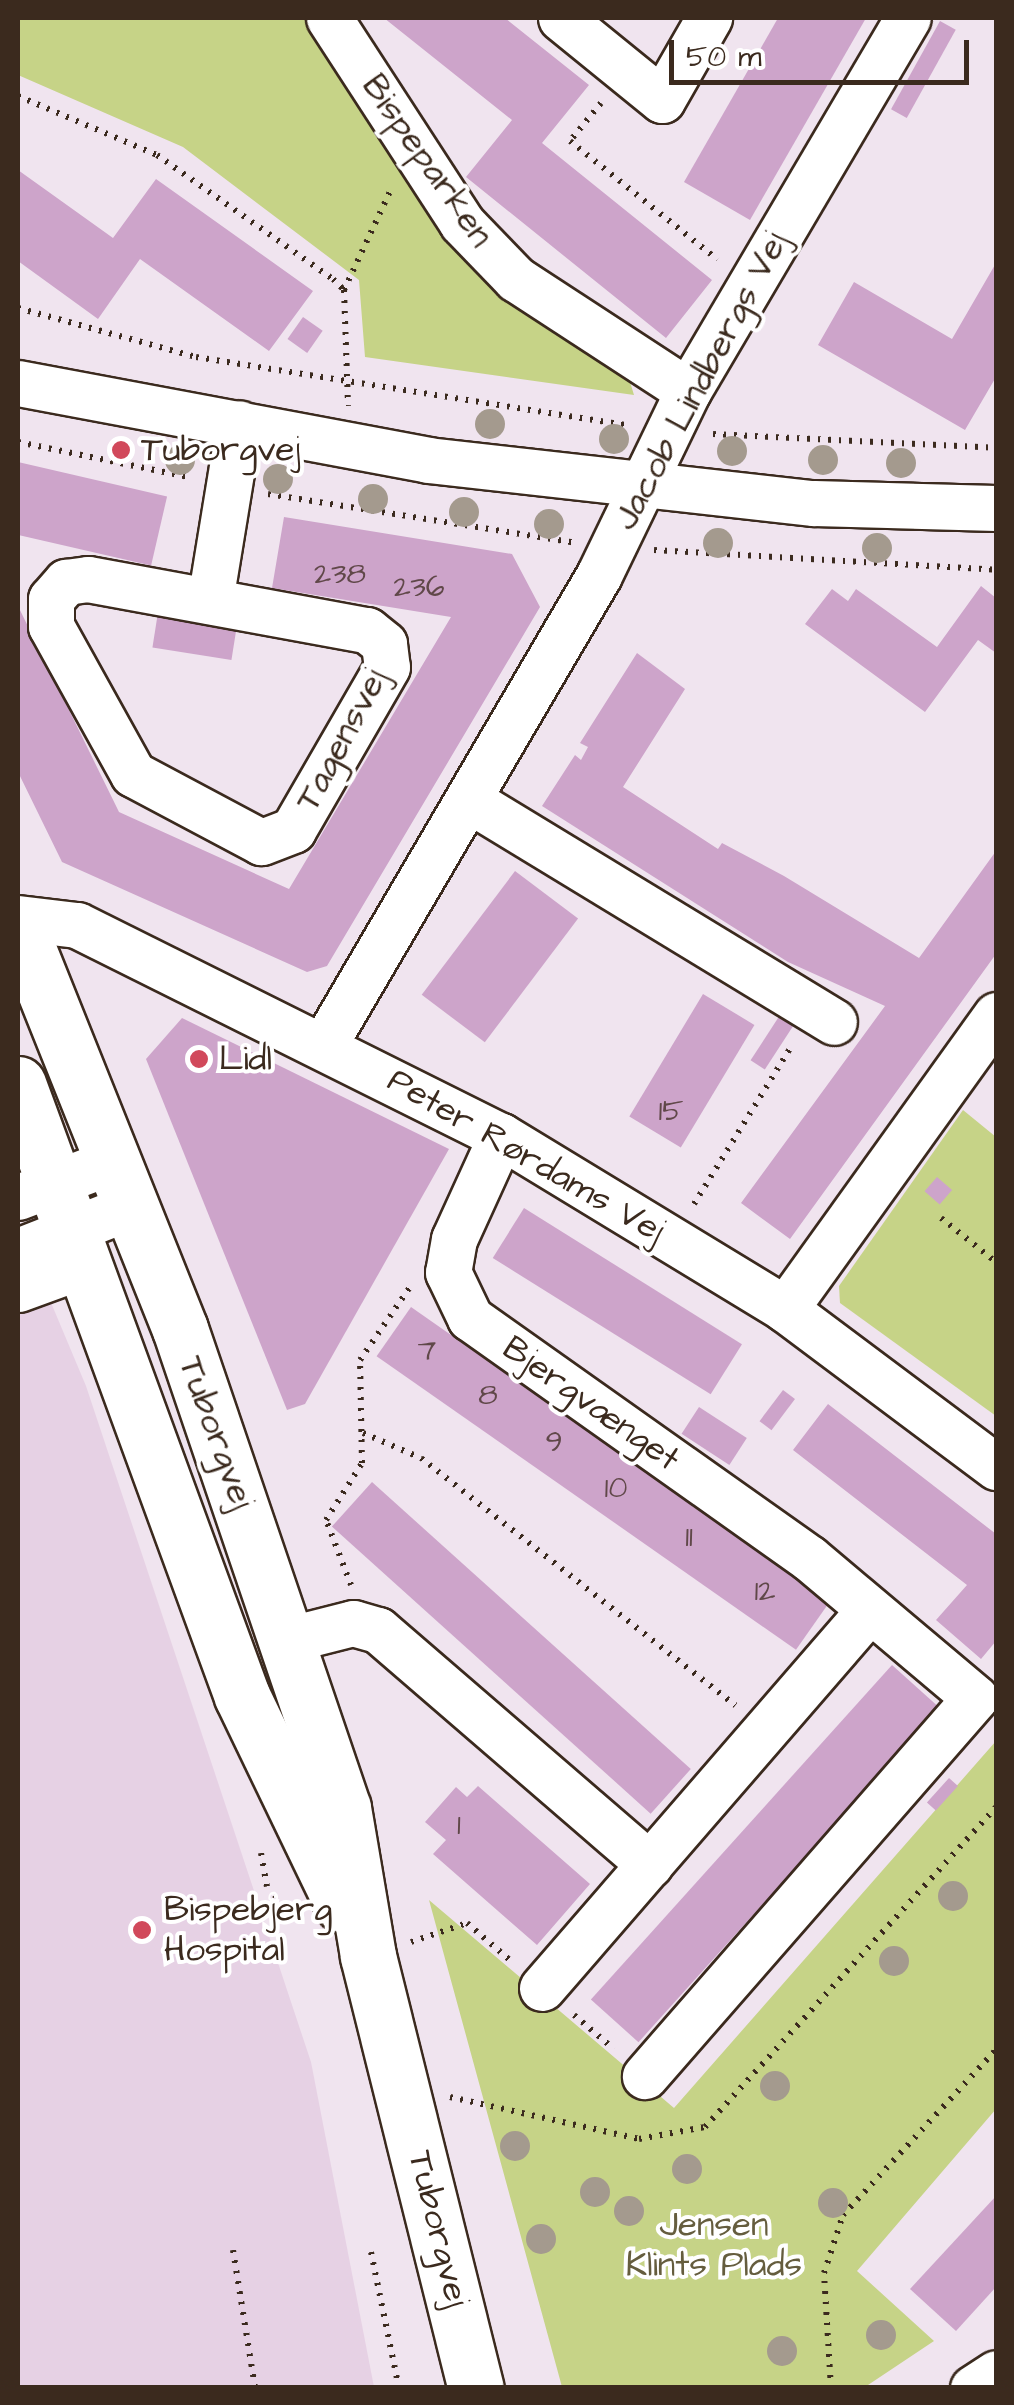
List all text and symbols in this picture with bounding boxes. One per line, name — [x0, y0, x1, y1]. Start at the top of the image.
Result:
scale bar — [674, 20, 974, 82]
text: 50 m — [686, 36, 762, 78]
street label: Bispeparken — [352, 67, 502, 255]
street label: Jacob Lindbergs Vej — [605, 225, 797, 537]
place label: Tuborgvej — [141, 429, 301, 471]
marker: Tuborgvej — [110, 439, 132, 461]
house number: 238 — [314, 556, 366, 592]
house number: 236 — [393, 569, 445, 605]
street label: Tagensvej — [287, 662, 397, 818]
place label: Lidl — [219, 1038, 272, 1080]
marker: Lidl — [188, 1048, 210, 1070]
street label: Peter Rørdams Vej — [380, 1059, 672, 1253]
house number: 15 — [658, 1093, 684, 1129]
street label: Bjergvænget — [494, 1328, 688, 1480]
house number: 7 — [418, 1333, 436, 1369]
street label: Tuborgvej — [169, 1351, 263, 1515]
house number: 8 — [478, 1377, 498, 1413]
house number: 9 — [545, 1424, 563, 1460]
house number: 10 — [605, 1470, 627, 1506]
house number: 11 — [685, 1519, 693, 1555]
house number: 12 — [754, 1573, 776, 1609]
house number: 1 — [457, 1807, 461, 1843]
place label: Bispebjerg Hospital — [164, 1889, 332, 1971]
marker: Bispebjerg Hospital — [129, 1917, 155, 1943]
street label: Tuborgvej — [398, 2146, 478, 2312]
park label: Jensen Klints Plads — [626, 2204, 802, 2286]

